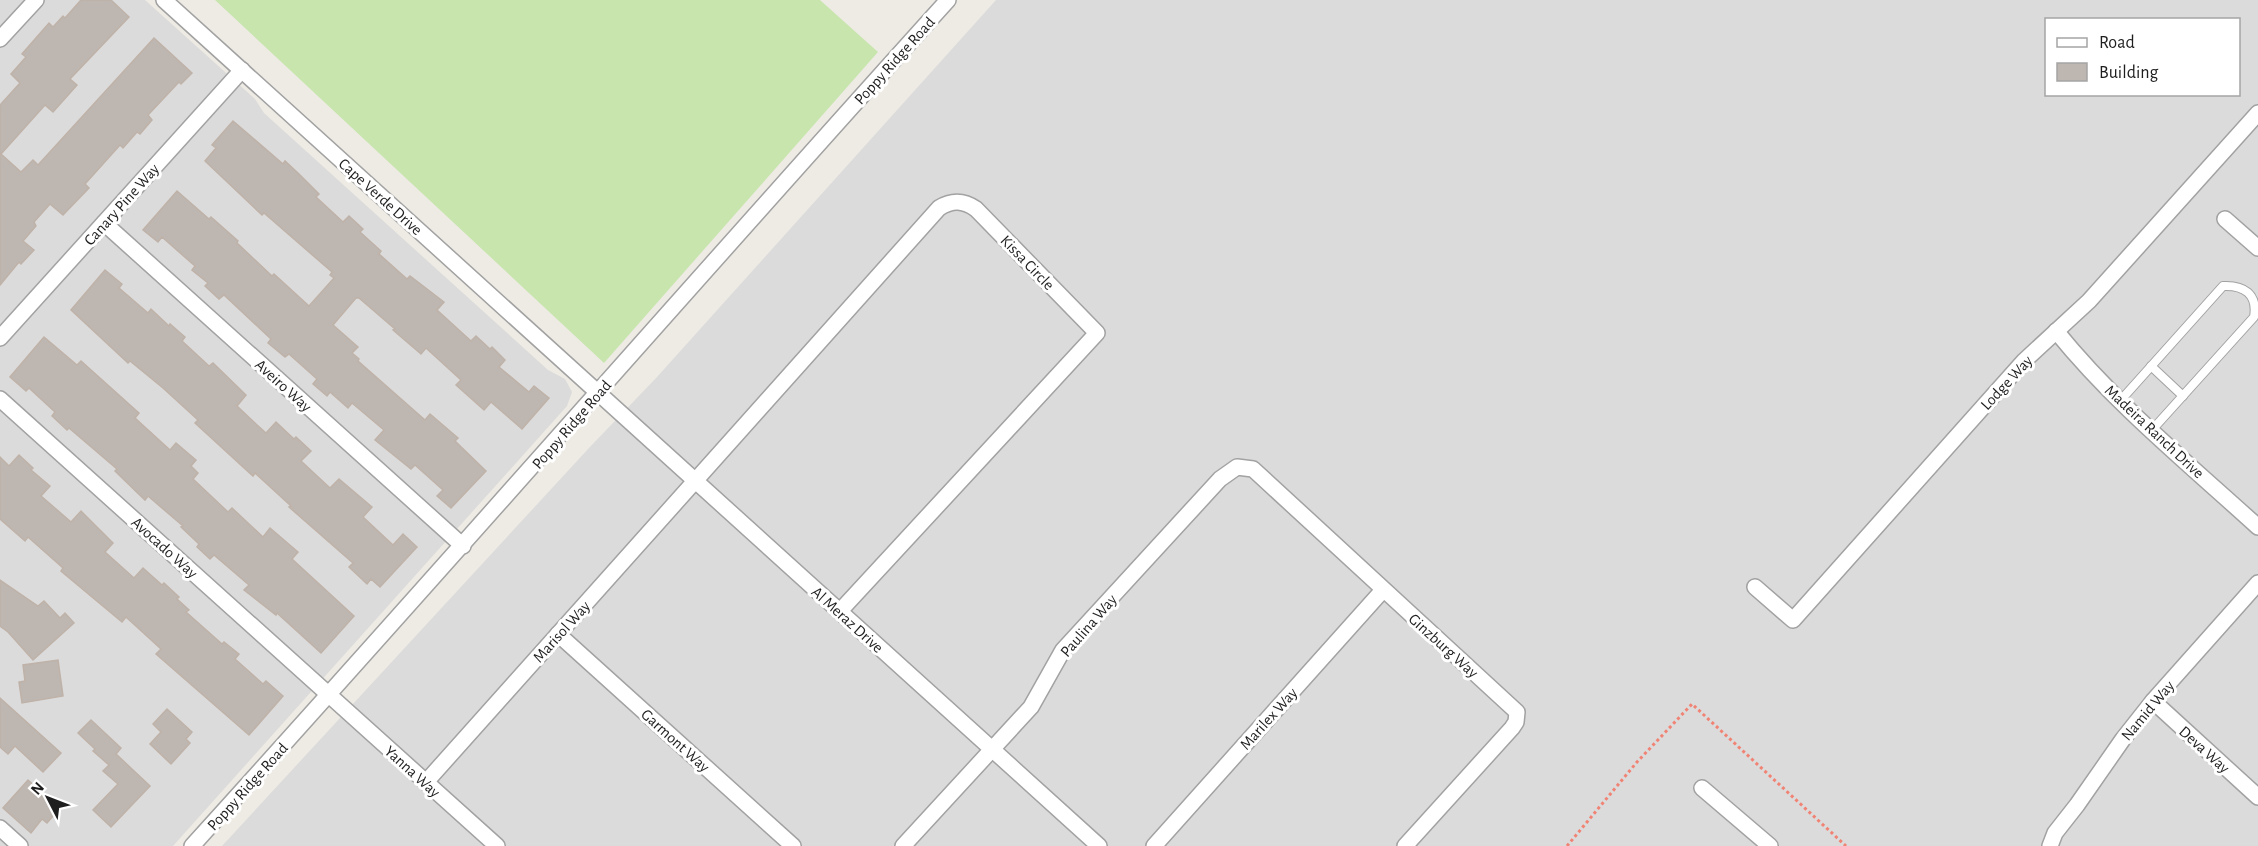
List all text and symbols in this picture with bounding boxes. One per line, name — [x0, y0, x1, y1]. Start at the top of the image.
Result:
street label: Poppy Ridge Road — [851, 14, 939, 108]
legend — [2045, 18, 2240, 96]
text: Road — [2099, 34, 2135, 52]
text: Building — [2099, 64, 2159, 82]
street label: Cape Verde Drive — [335, 155, 425, 238]
street label: Canary Pine Way — [81, 161, 163, 249]
street label: Kissa Circle — [997, 232, 1057, 293]
street label: Lodge Way — [1978, 352, 2037, 414]
street label: Aveiro Way — [251, 356, 315, 416]
street label: Poppy Ridge Road — [529, 377, 615, 473]
street label: Madeira Ranch Drive — [2102, 382, 2207, 482]
street label: Avocado Way — [127, 514, 201, 582]
street label: Al Meraz Drive — [808, 584, 886, 656]
street label: Paulina Way — [1057, 591, 1121, 661]
street label: Marisol Way — [530, 598, 594, 666]
street label: Ginzburg Way — [1405, 610, 1481, 682]
street label: Namid Way — [2118, 677, 2178, 744]
street label: Marilex Way — [1237, 685, 1301, 753]
street label: Garmont Way — [637, 706, 713, 776]
street label: Deva Way — [2175, 723, 2233, 777]
street label: Poppy Ridge Road — [204, 740, 292, 834]
street label: Yanna Way — [381, 743, 443, 801]
north arrow — [18, 768, 78, 828]
text: N — [28, 779, 47, 798]

